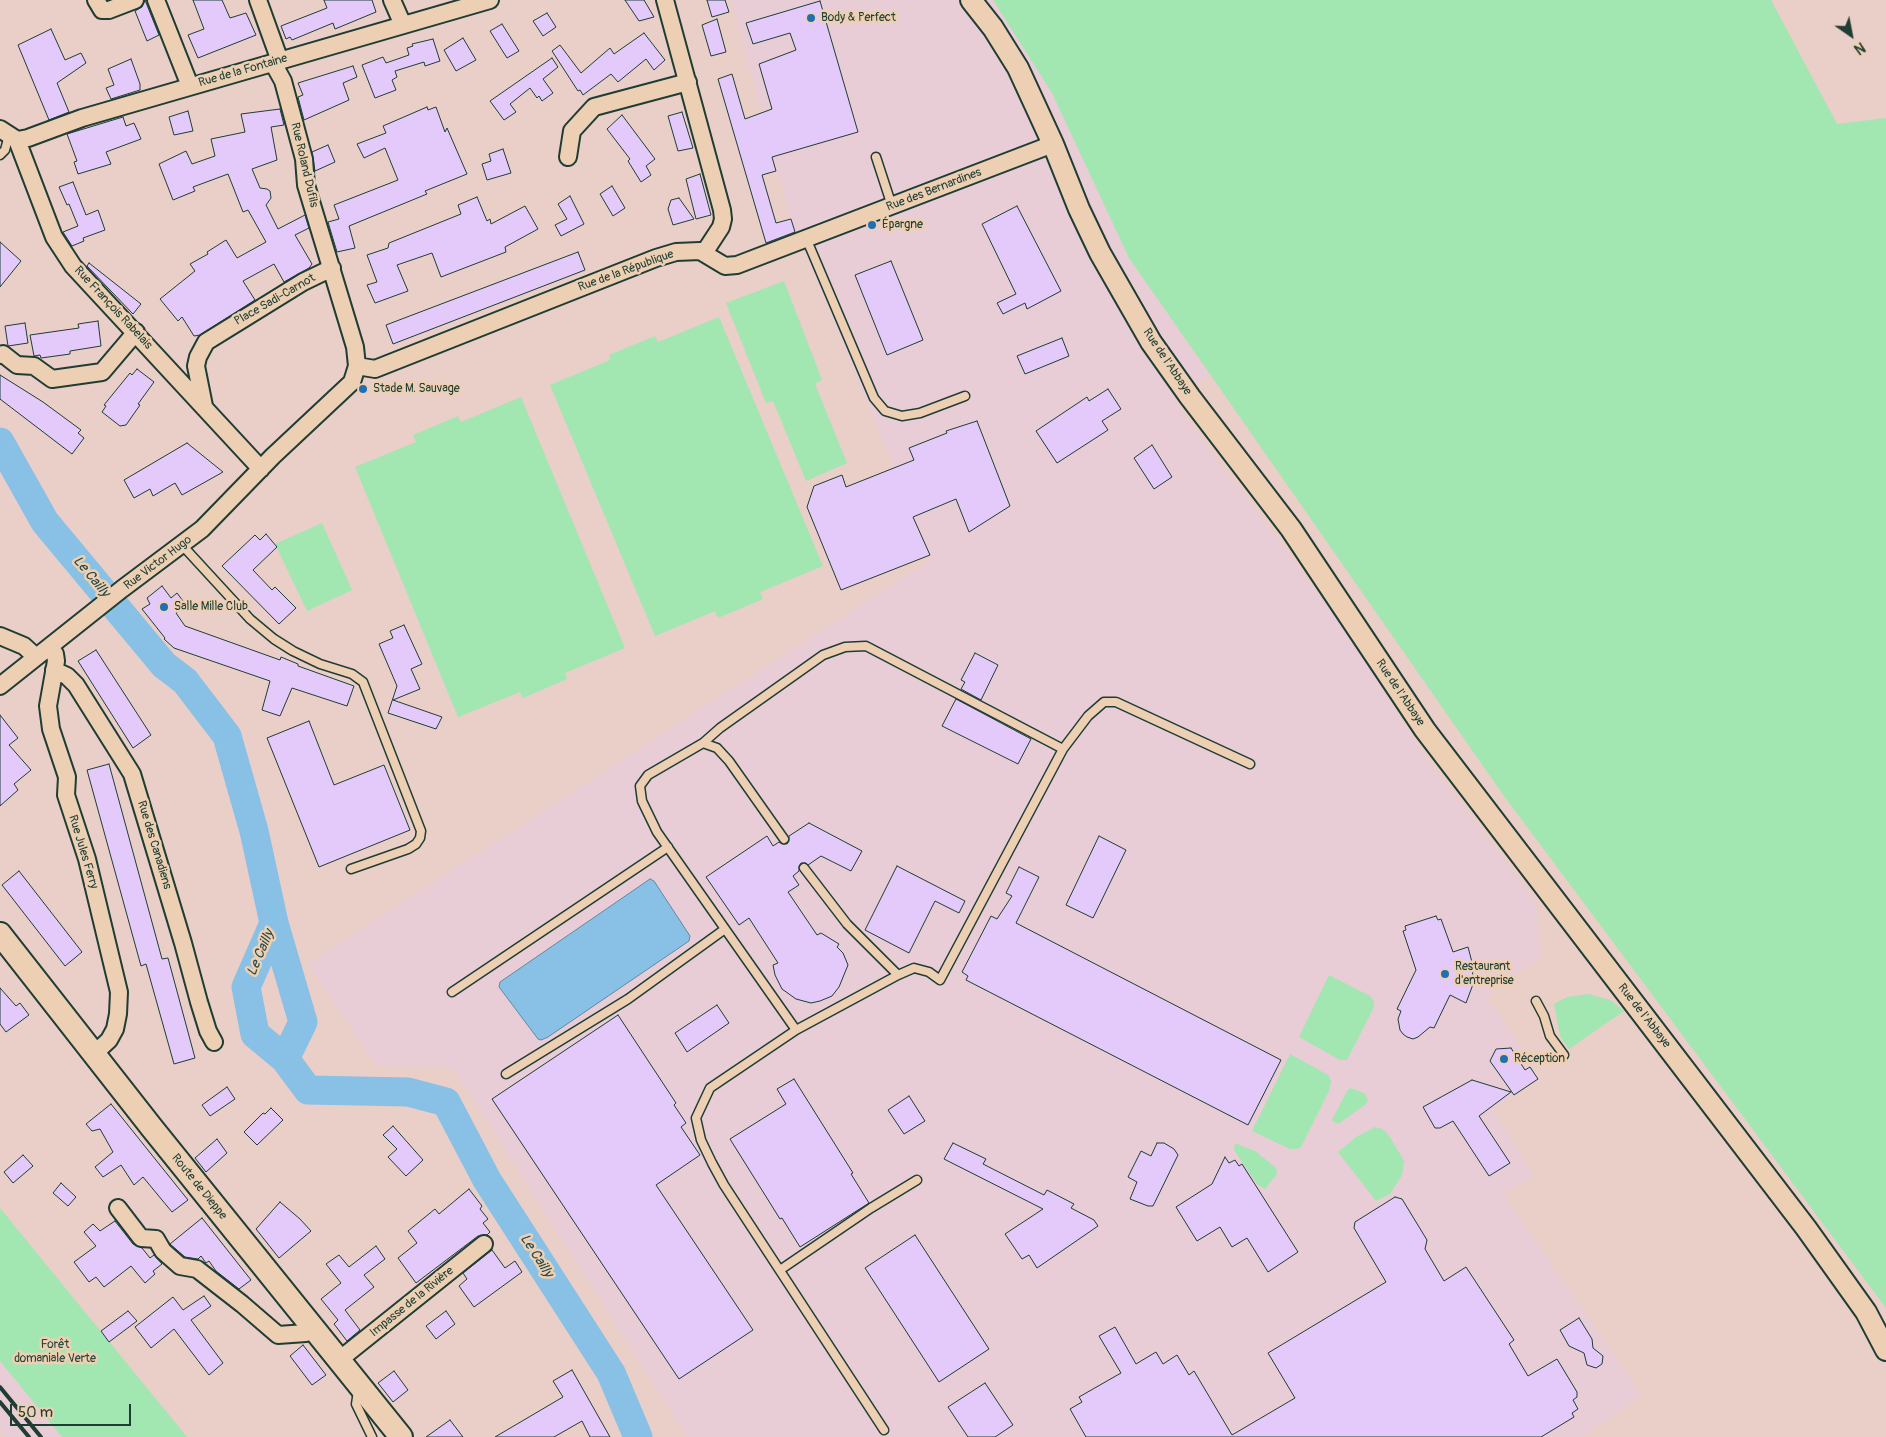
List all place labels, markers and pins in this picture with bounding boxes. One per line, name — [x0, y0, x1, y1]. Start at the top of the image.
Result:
place label: Body & Perfect — [821, 11, 896, 25]
marker: Body & Perfect — [805, 12, 817, 24]
place label: Épargne — [882, 218, 923, 232]
marker: Épargne — [866, 219, 878, 231]
place label: Stade M. Sauvage — [373, 382, 460, 396]
marker: Stade M. Sauvage — [357, 383, 369, 395]
place label: Salle Mille Club — [174, 600, 248, 614]
marker: Salle Mille Club — [158, 601, 170, 613]
place label: Restaurant d'entreprise — [1455, 960, 1514, 988]
marker: Restaurant d'entreprise — [1439, 968, 1451, 980]
place label: Réception — [1514, 1052, 1565, 1066]
marker: Réception — [1498, 1053, 1510, 1065]

